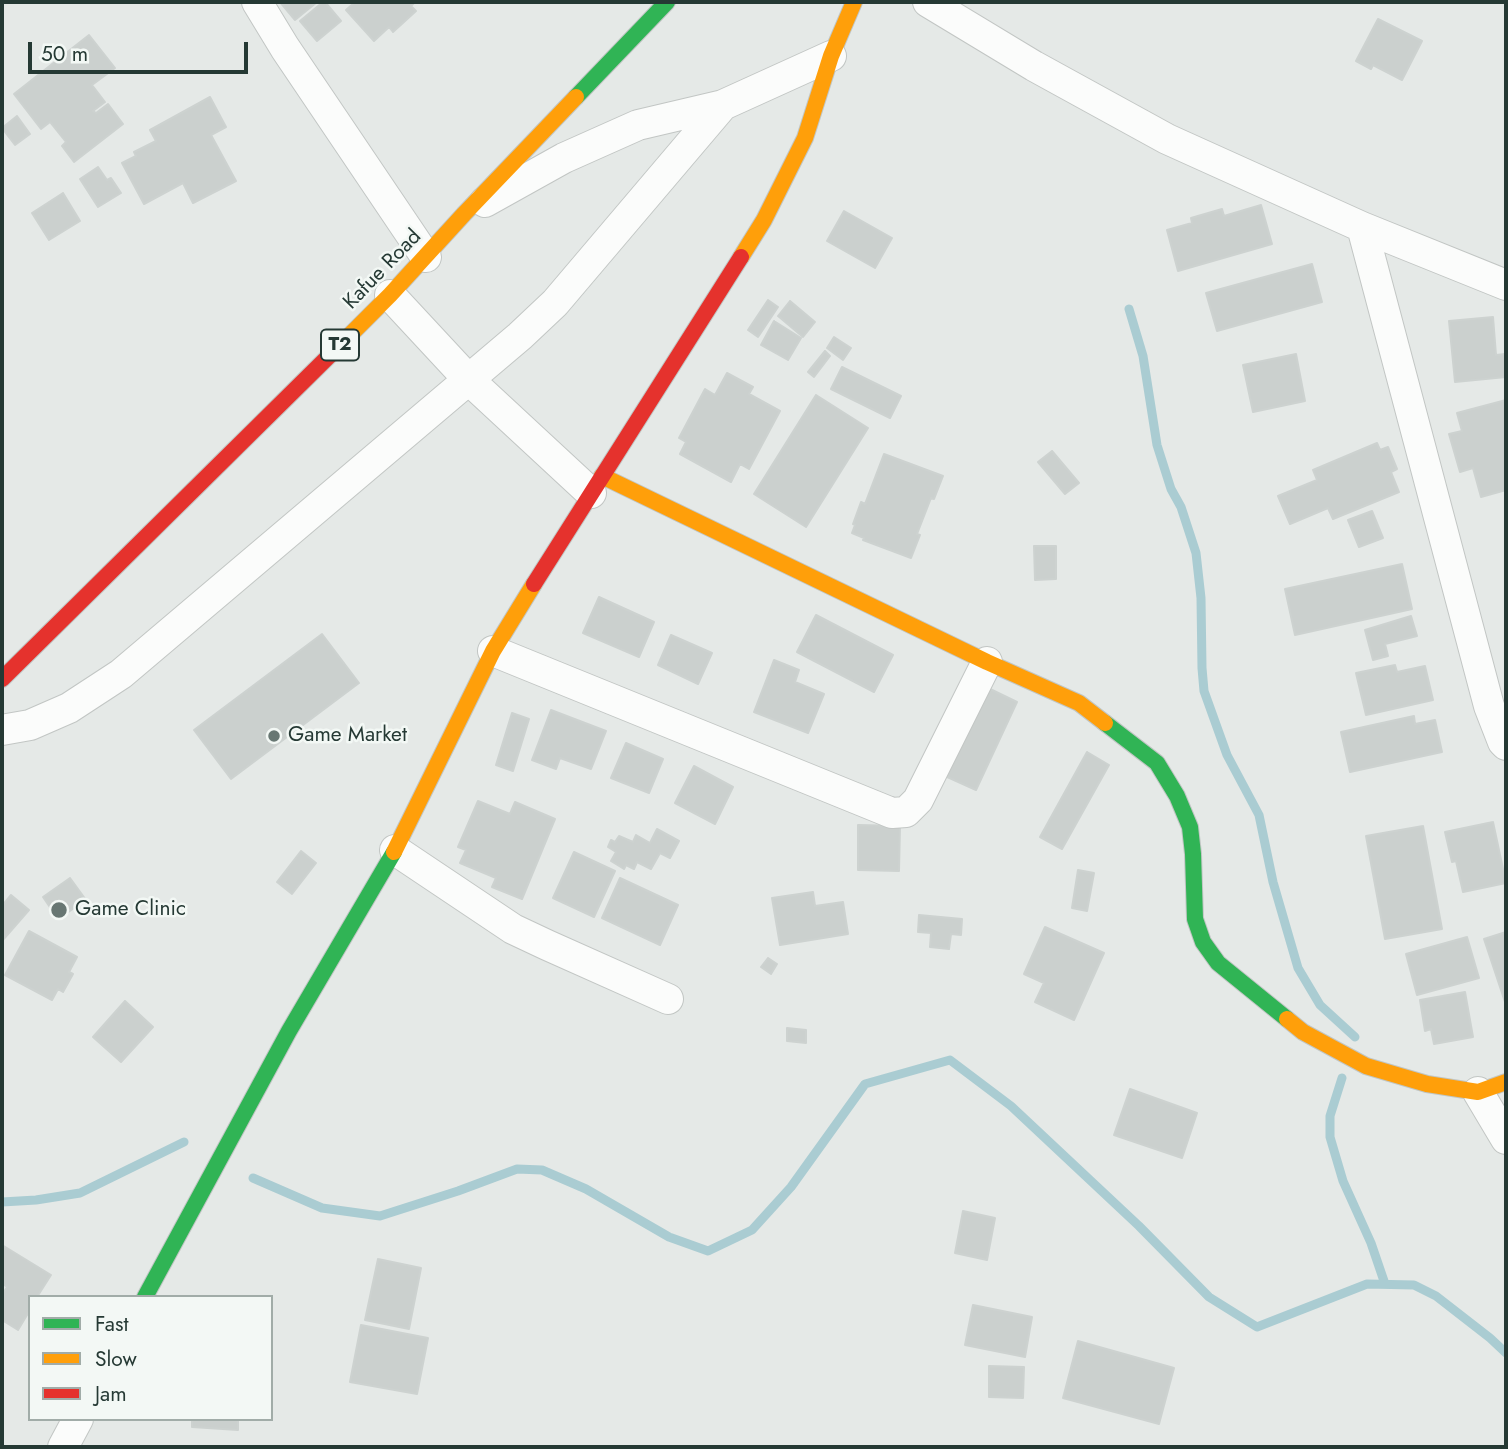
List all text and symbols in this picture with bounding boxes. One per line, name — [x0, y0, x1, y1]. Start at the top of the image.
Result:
scale bar — [32, 28, 252, 72]
text: 50 m — [41, 39, 88, 69]
street label: Kafue Road — [339, 225, 427, 315]
road number: T2 — [321, 330, 359, 360]
place label: Game Market — [288, 723, 407, 749]
marker: Game Market — [266, 728, 282, 744]
place label: Game Clinic — [75, 897, 186, 923]
marker: Game Clinic — [49, 900, 69, 920]
legend — [28, 1295, 273, 1421]
text: Fast — [95, 1309, 128, 1339]
text: Slow — [95, 1344, 137, 1374]
text: Jam — [95, 1379, 127, 1409]

